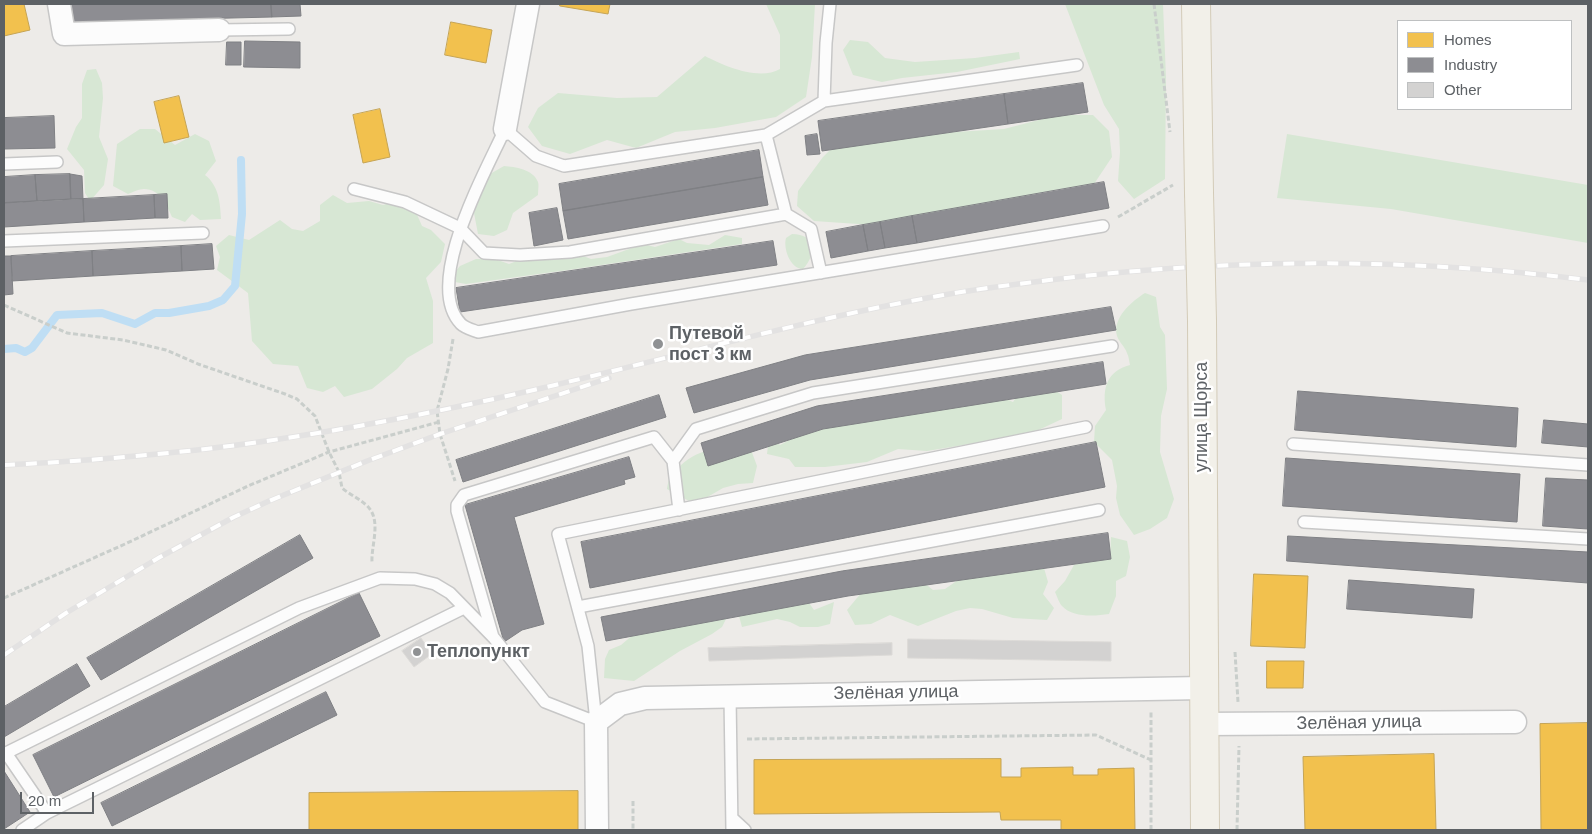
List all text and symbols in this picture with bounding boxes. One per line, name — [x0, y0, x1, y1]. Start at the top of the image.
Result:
legend — [1397, 20, 1572, 110]
text: Homes — [1444, 31, 1492, 48]
text: Industry — [1444, 56, 1497, 73]
text: Other — [1444, 81, 1482, 98]
place label: Путевой пост 3 км — [669, 323, 752, 366]
marker: Путевой пост 3 км — [651, 337, 665, 351]
street label: улица Щорса — [1191, 362, 1213, 472]
place label: Теплопункт — [427, 641, 530, 663]
marker: Теплопункт — [411, 646, 423, 658]
street label: Зелёная улица — [833, 681, 959, 705]
street label: Зелёная улица — [1296, 711, 1422, 735]
scale bar — [22, 782, 96, 814]
text: 20 m — [28, 792, 61, 809]

